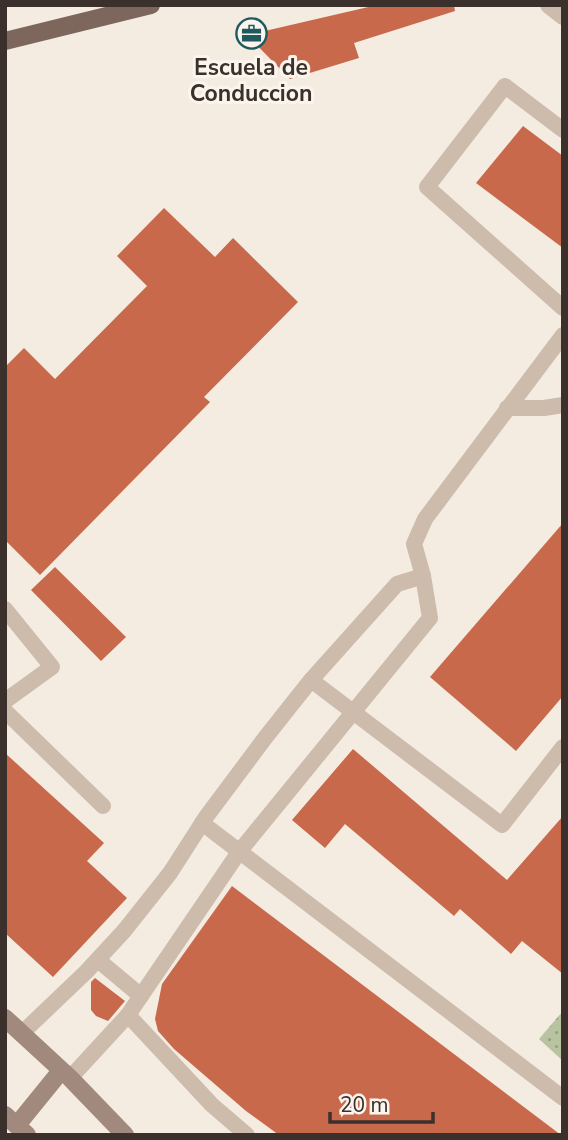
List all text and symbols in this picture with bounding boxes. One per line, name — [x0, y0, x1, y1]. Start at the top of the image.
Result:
office icon: Escuela de Conduccion — [234, 16, 268, 50]
place label: Escuela de Conduccion — [190, 52, 312, 109]
scale bar — [330, 1080, 433, 1124]
text: 20 m — [340, 1091, 389, 1119]

